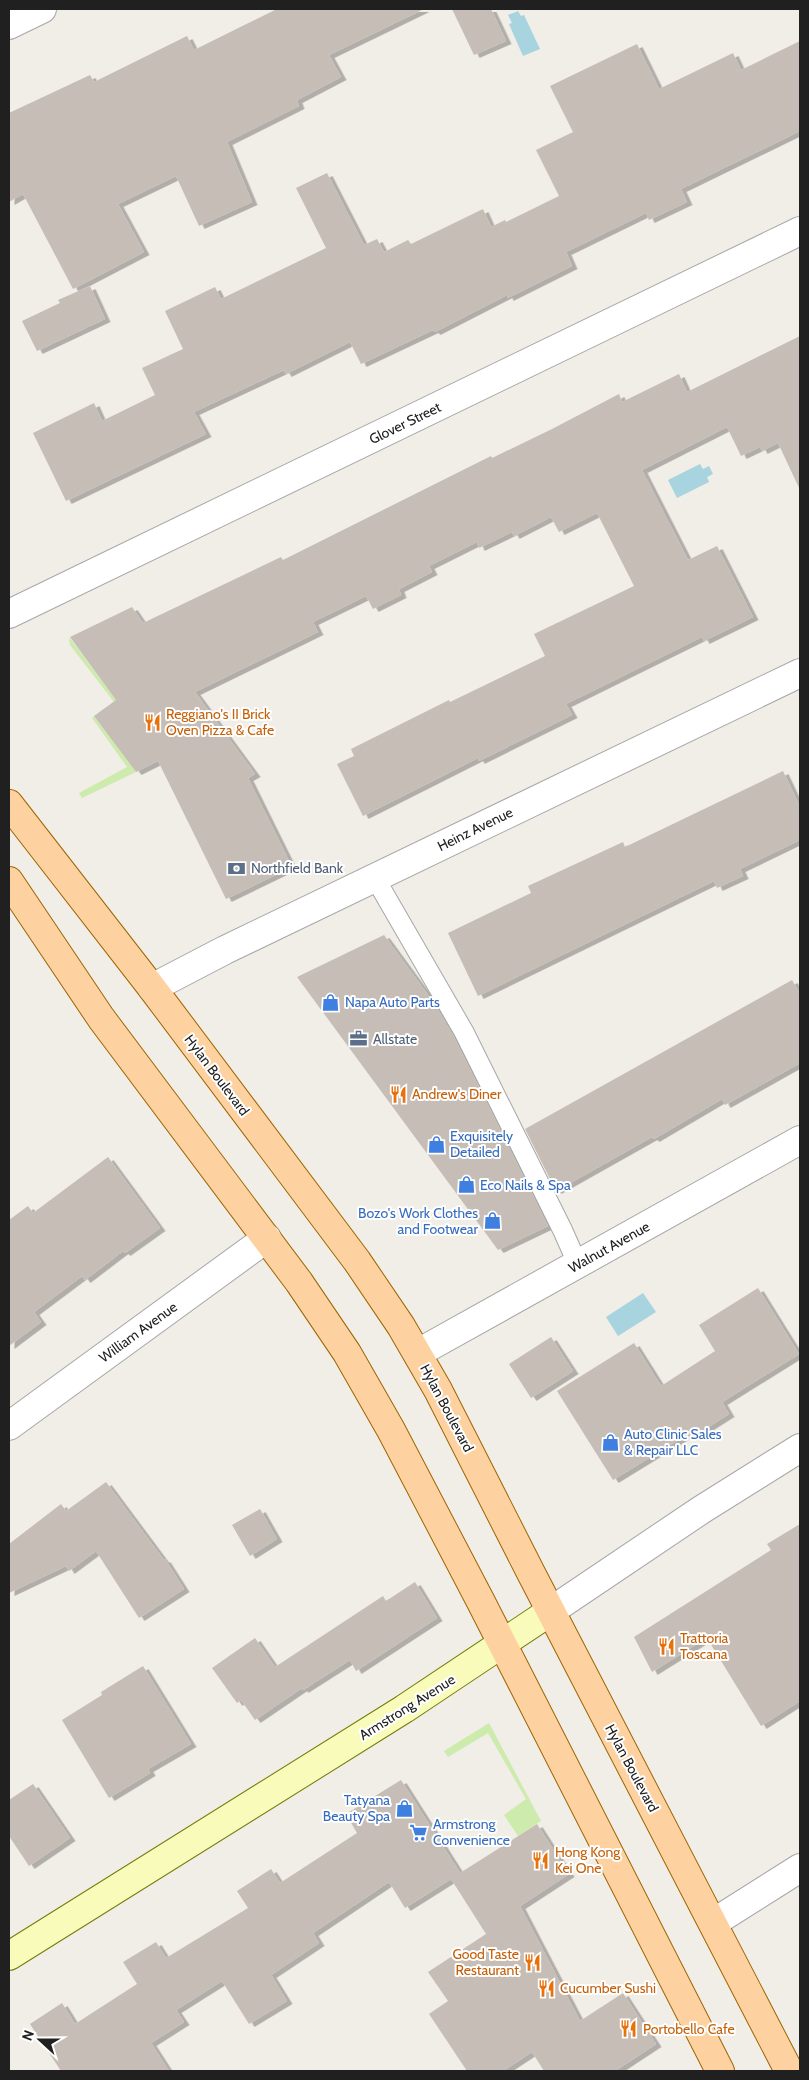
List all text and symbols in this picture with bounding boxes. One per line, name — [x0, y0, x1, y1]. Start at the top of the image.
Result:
street label: Glover Street — [366, 398, 444, 448]
place label: Reggiano's II Brick Oven Pizza & Cafe — [166, 705, 274, 739]
restaurant icon: Reggiano's II Brick Oven Pizza & Cafe — [142, 712, 162, 732]
street label: Heinz Avenue — [434, 803, 516, 855]
bank icon: Northfield Bank — [227, 858, 247, 878]
place label: Northfield Bank — [251, 859, 344, 877]
shop icon: Napa Auto Parts — [321, 992, 341, 1012]
place label: Napa Auto Parts — [345, 993, 440, 1011]
office icon: Allstate — [349, 1029, 369, 1049]
place label: Allstate — [373, 1030, 417, 1048]
street label: Hylan Boulevard — [181, 1031, 253, 1119]
restaurant icon: Andrew's Diner — [388, 1084, 408, 1104]
place label: Andrew's Diner — [412, 1085, 502, 1103]
place label: Exquisitely Detailed — [450, 1127, 513, 1161]
shop icon: Exquisitely Detailed — [426, 1134, 446, 1154]
shop icon: Eco Nails & Spa — [456, 1175, 476, 1195]
place label: Eco Nails & Spa — [480, 1176, 571, 1194]
place label: Bozo's Work Clothes and Footwear — [358, 1204, 479, 1238]
shop icon: Bozo's Work Clothes and Footwear — [482, 1211, 502, 1231]
street label: Walnut Avenue — [565, 1217, 653, 1277]
street label: William Avenue — [95, 1298, 181, 1366]
street label: Hylan Boulevard — [416, 1361, 478, 1455]
place label: Auto Clinic Sales & Repair LLC — [624, 1425, 722, 1459]
shop icon: Auto Clinic Sales & Repair LLC — [600, 1432, 620, 1452]
place label: Trattoria Toscana — [680, 1629, 729, 1663]
restaurant icon: Trattoria Toscana — [656, 1636, 676, 1656]
street label: Armstrong Avenue — [356, 1670, 458, 1744]
street label: Hylan Boulevard — [601, 1721, 663, 1815]
place label: Tatyana Beauty Spa — [323, 1791, 390, 1825]
shop icon: Tatyana Beauty Spa — [394, 1798, 414, 1818]
place label: Armstrong Convenience — [433, 1815, 510, 1849]
supermarket icon: Armstrong Convenience — [409, 1822, 429, 1842]
place label: Hong Kong Kei One — [555, 1843, 621, 1877]
restaurant icon: Hong Kong Kei One — [531, 1850, 551, 1870]
place label: Good Taste Restaurant — [452, 1945, 519, 1979]
restaurant icon: Good Taste Restaurant — [523, 1952, 543, 1972]
restaurant icon: Cucumber Sushi — [536, 1978, 556, 1998]
place label: Cucumber Sushi — [560, 1979, 656, 1997]
north arrow — [15, 2015, 65, 2065]
restaurant icon: Portobello Cafe — [619, 2019, 639, 2039]
place label: Portobello Cafe — [643, 2020, 735, 2038]
text: N — [18, 2027, 38, 2043]

